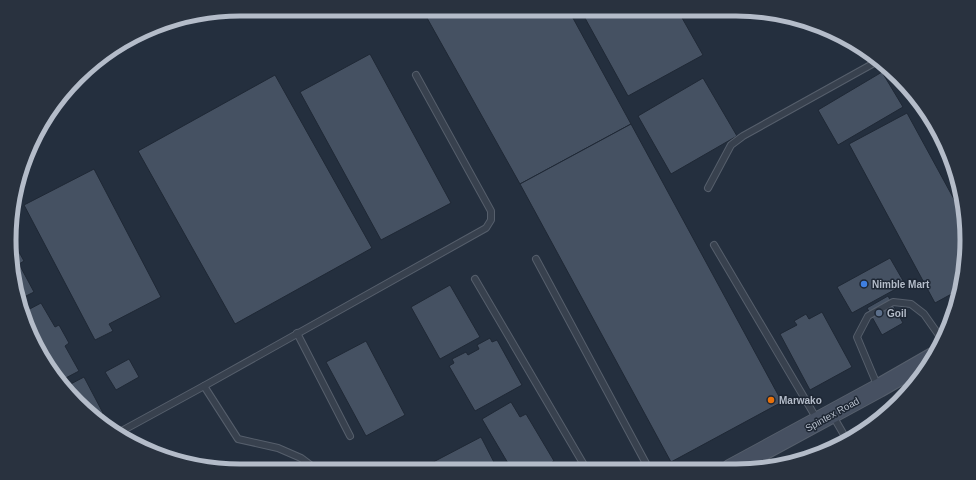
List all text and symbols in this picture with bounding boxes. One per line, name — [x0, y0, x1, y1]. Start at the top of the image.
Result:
marker: Nimble Mart — [859, 279, 869, 289]
place label: Nimble Mart — [872, 279, 930, 290]
marker: Goil — [874, 308, 884, 318]
place label: Goil — [887, 308, 907, 319]
marker: Marwako — [766, 395, 776, 405]
place label: Marwako — [779, 395, 822, 406]
street label: Spintex Road — [803, 395, 861, 434]

